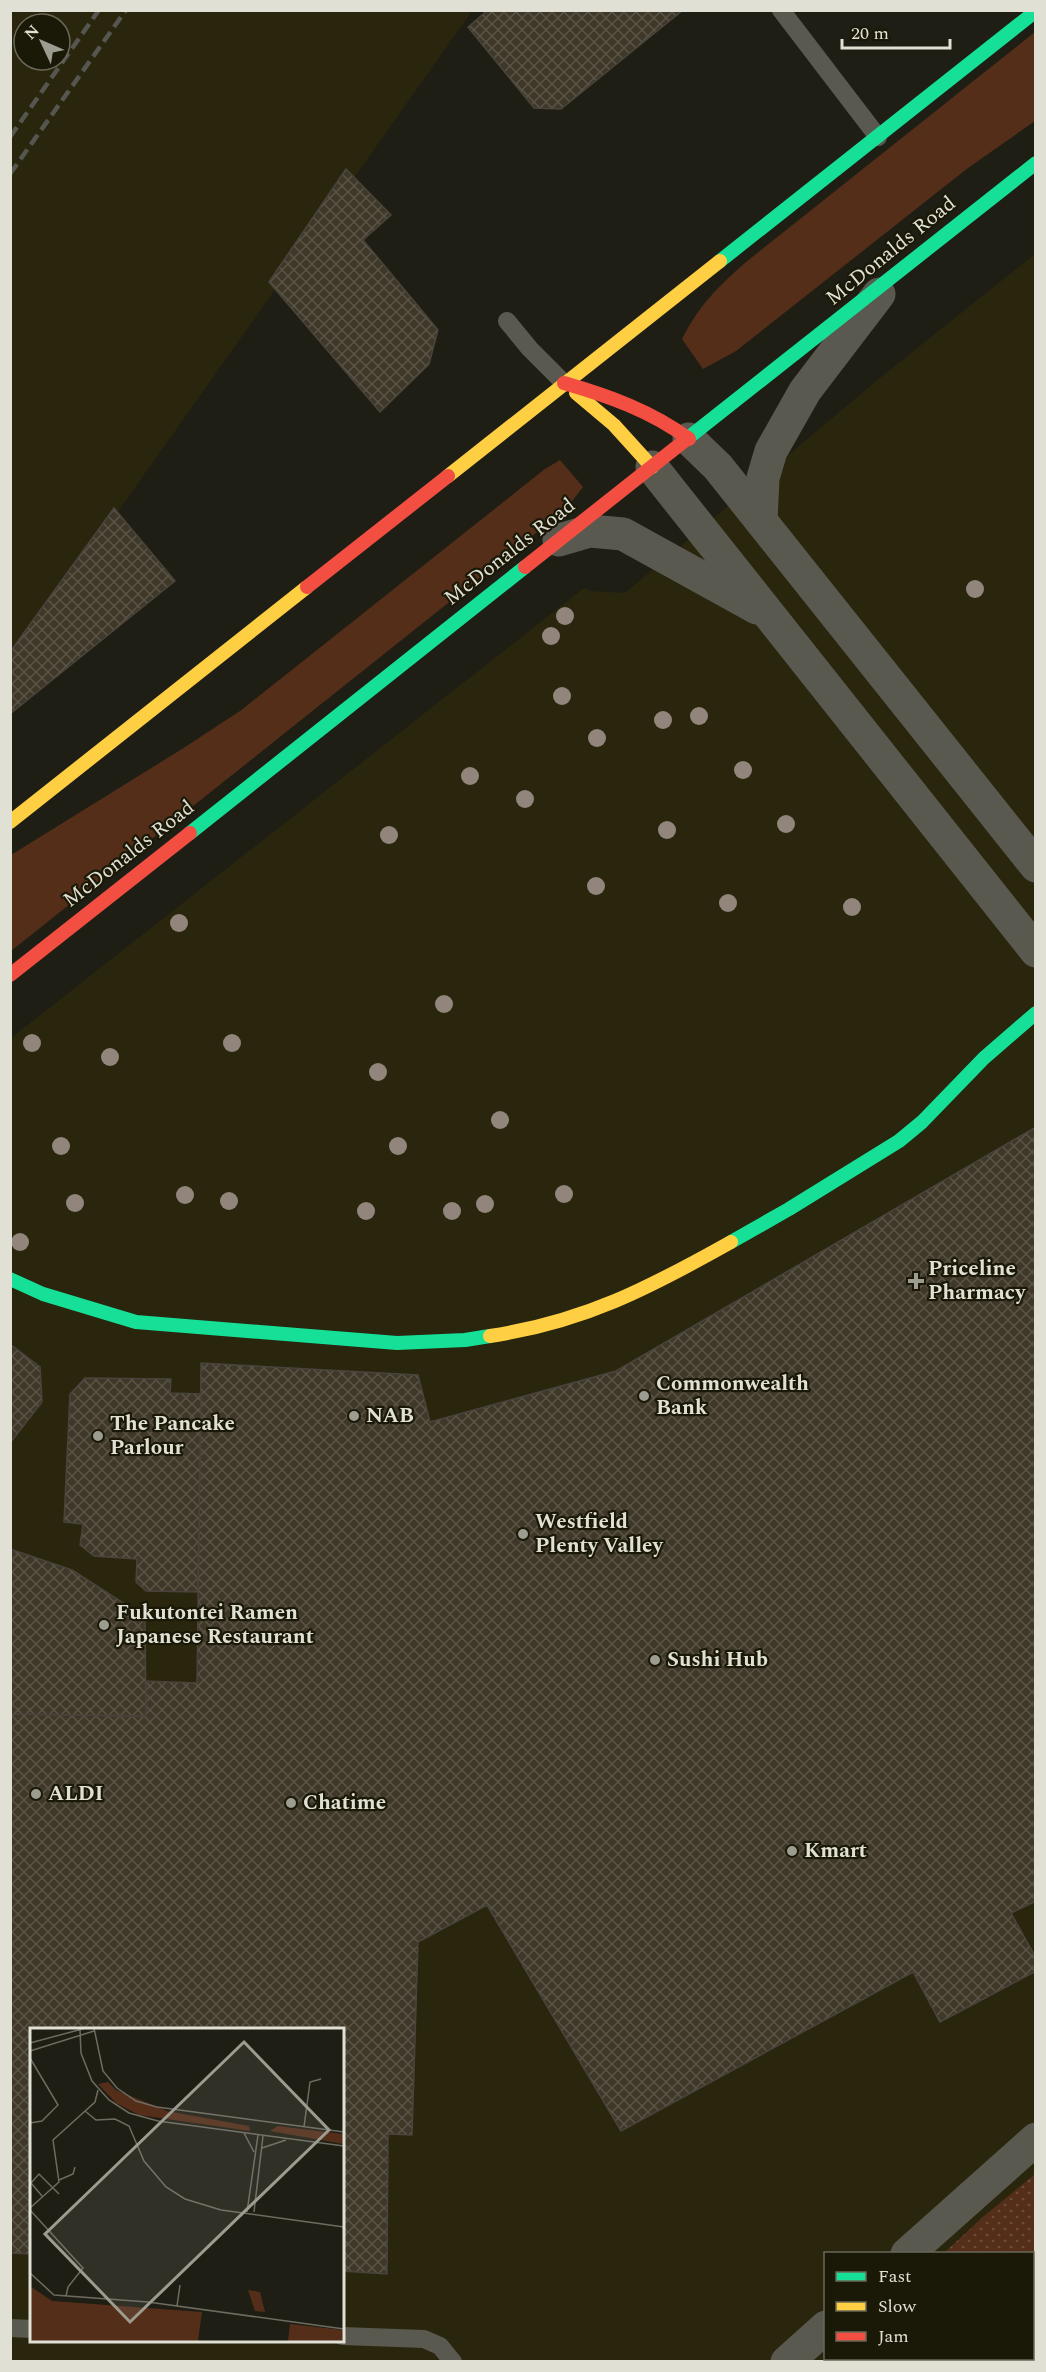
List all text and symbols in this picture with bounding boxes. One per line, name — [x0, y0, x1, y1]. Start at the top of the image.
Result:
north arrow — [12, 12, 72, 72]
scale bar — [842, 12, 950, 50]
text: N — [19, 19, 45, 45]
text: 20 m — [851, 20, 889, 47]
street label: McDonalds Road — [819, 188, 963, 314]
street label: McDonalds Road — [437, 490, 583, 614]
street label: McDonalds Road — [56, 792, 202, 916]
place label: Priceline Pharmacy — [928, 1253, 1026, 1309]
marker: Priceline Pharmacy — [909, 1274, 923, 1288]
place label: Commonwealth Bank — [656, 1368, 809, 1424]
marker: Commonwealth Bank — [637, 1389, 651, 1403]
place label: NAB — [366, 1400, 414, 1432]
place label: The Pancake Parlour — [110, 1408, 235, 1464]
marker: NAB — [347, 1409, 361, 1423]
marker: The Pancake Parlour — [91, 1429, 105, 1443]
place label: Westfield Plenty Valley — [535, 1506, 664, 1562]
marker: Westfield Plenty Valley — [516, 1527, 530, 1541]
place label: Fukutontei Ramen Japanese Restaurant — [116, 1597, 314, 1653]
marker: Fukutontei Ramen Japanese Restaurant — [97, 1618, 111, 1632]
place label: Sushi Hub — [667, 1644, 768, 1676]
marker: Sushi Hub — [648, 1653, 662, 1667]
place label: ALDI — [48, 1778, 103, 1810]
marker: ALDI — [29, 1787, 43, 1801]
place label: Chatime — [303, 1787, 386, 1819]
marker: Chatime — [284, 1796, 298, 1810]
place label: Kmart — [804, 1835, 867, 1867]
marker: Kmart — [785, 1844, 799, 1858]
inset map — [30, 2028, 344, 2342]
legend — [824, 2252, 1034, 2360]
text: Fast — [878, 2263, 911, 2290]
text: Slow — [878, 2293, 917, 2320]
text: Jam — [878, 2323, 909, 2350]

